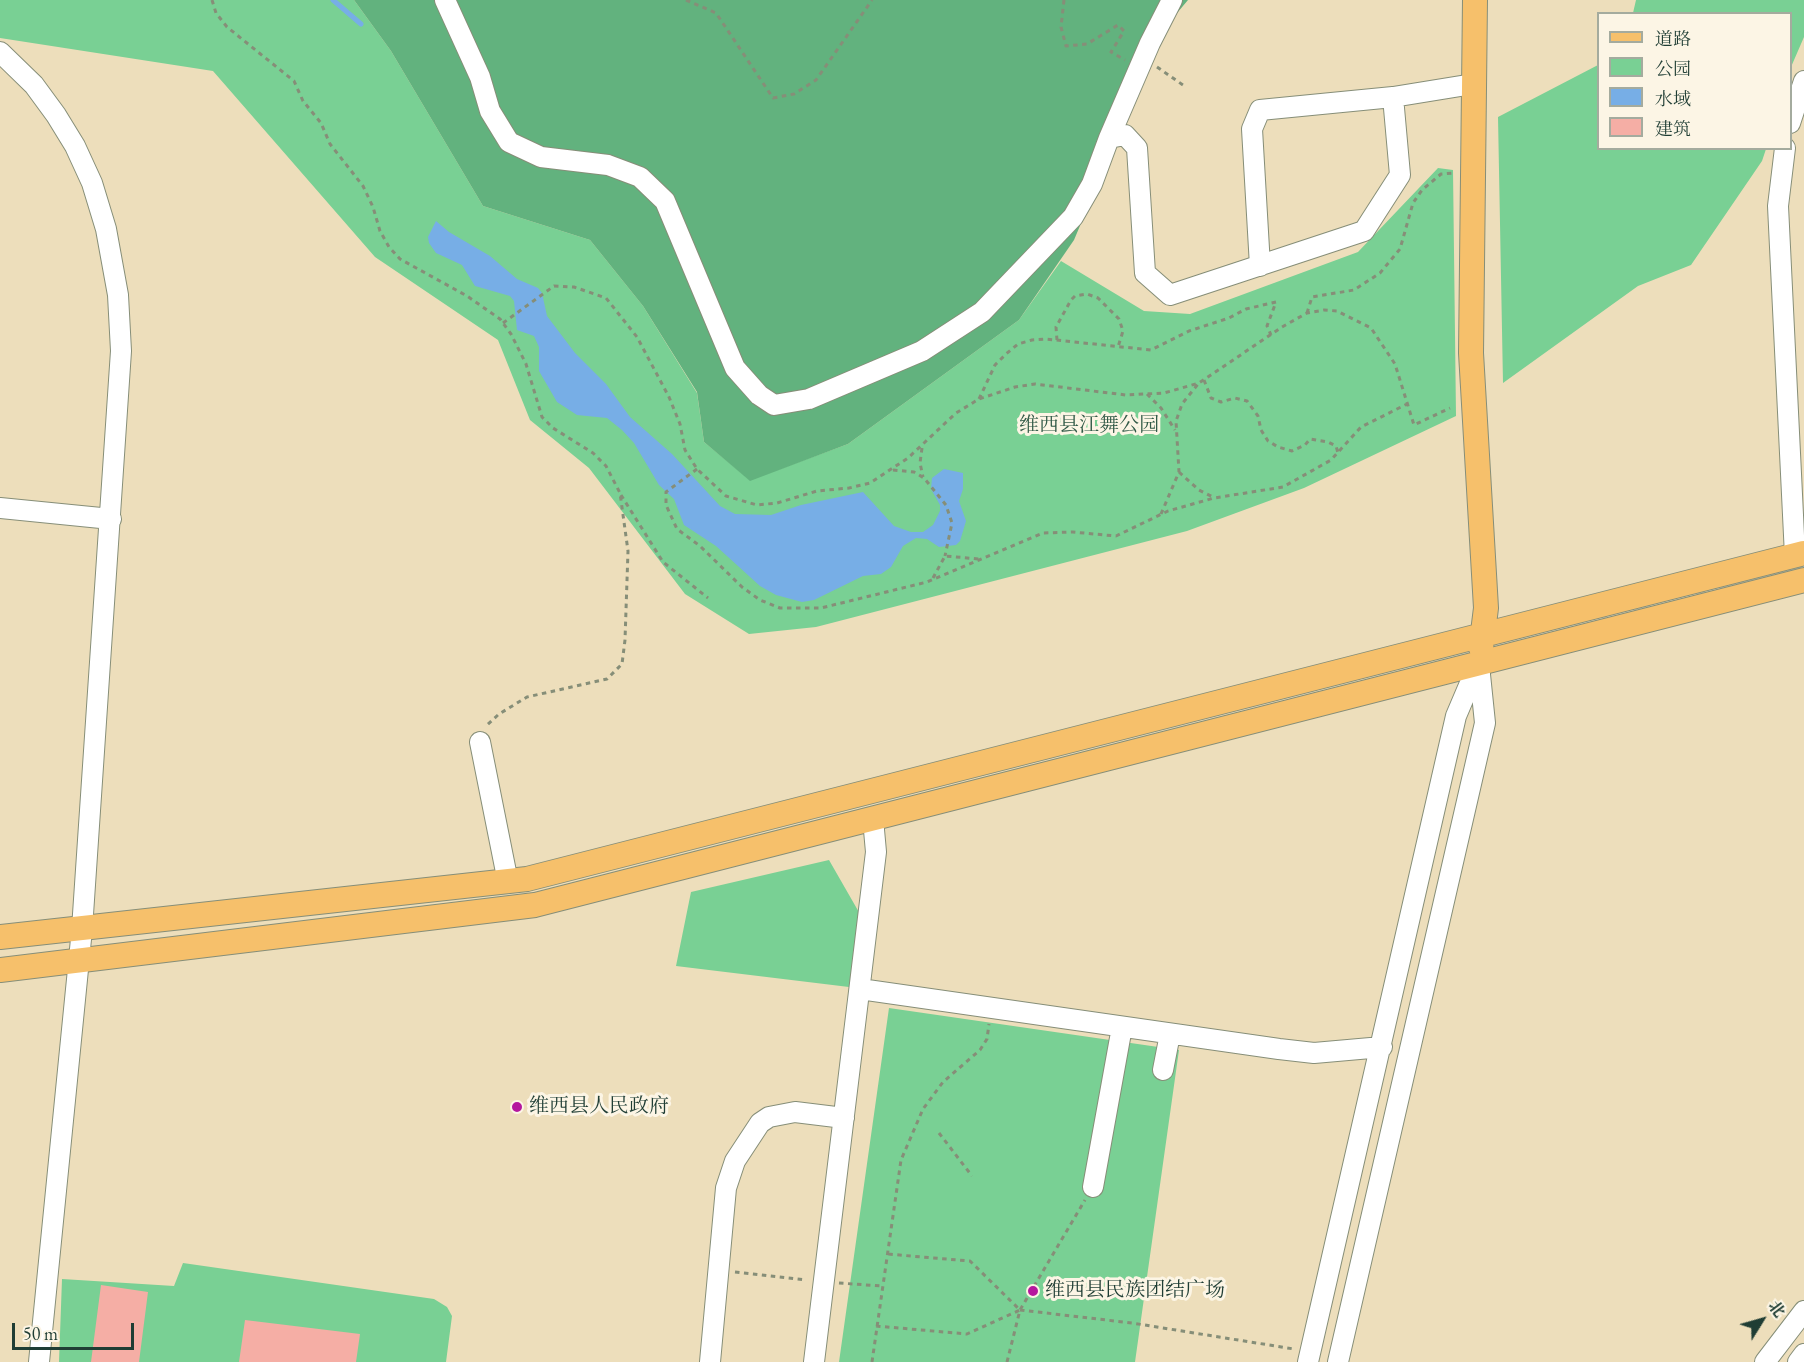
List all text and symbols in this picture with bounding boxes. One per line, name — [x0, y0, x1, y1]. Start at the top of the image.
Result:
legend — [1597, 12, 1792, 150]
text: 道路 — [1655, 27, 1691, 50]
text: 公园 — [1655, 57, 1691, 80]
text: 水域 — [1655, 87, 1691, 110]
text: 建筑 — [1655, 117, 1691, 140]
park label: 维西县江舞公园 — [1019, 414, 1159, 438]
place label: 维西县人民政府 — [529, 1095, 669, 1119]
marker: 维西县人民政府 — [510, 1100, 524, 1114]
place label: 维西县民族团结广场 — [1045, 1279, 1225, 1303]
marker: 维西县民族团结广场 — [1026, 1284, 1040, 1298]
north arrow — [1732, 1290, 1792, 1350]
text: 北 — [1764, 1296, 1790, 1322]
scale bar — [15, 1311, 136, 1349]
text: 50 m — [23, 1322, 58, 1345]

